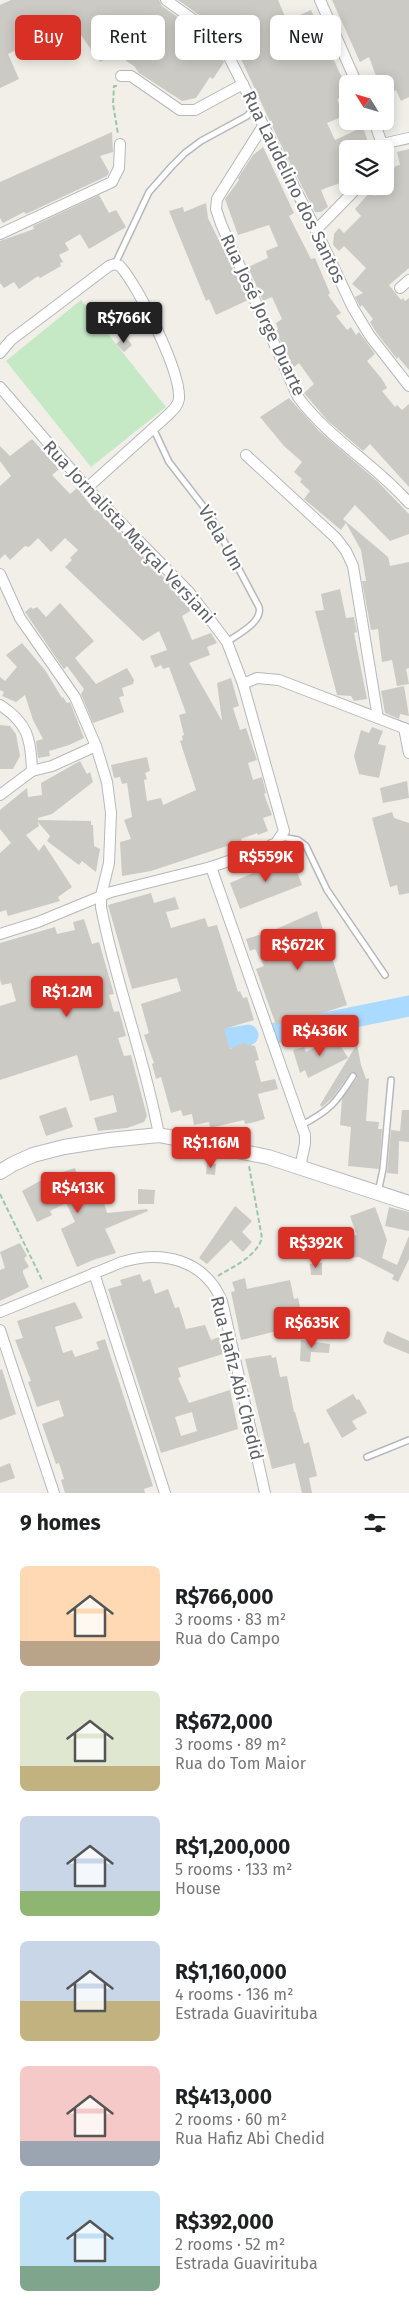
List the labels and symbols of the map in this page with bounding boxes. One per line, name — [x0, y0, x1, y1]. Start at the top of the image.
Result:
north arrow — [339, 75, 394, 130]
street label: Rua Laudelino dos Santos — [238, 87, 350, 287]
street label: Rua José Jorge Duarte — [216, 231, 310, 399]
pin: R$766K — [83, 302, 165, 344]
street label: Rua Jornalista Marçal Versiani — [38, 436, 220, 628]
street label: Viela Um — [193, 501, 249, 575]
pin: R$559K — [225, 840, 307, 883]
pin: R$672K — [257, 928, 339, 971]
pin: R$1.2M — [26, 976, 108, 1018]
pin: R$436K — [279, 1014, 361, 1057]
pin: R$1.16M — [165, 1126, 257, 1169]
pin: R$413K — [37, 1172, 119, 1214]
pin: R$392K — [275, 1226, 357, 1269]
street label: Rua Hafiz Abi Chedid — [206, 1294, 268, 1462]
pin: R$635K — [271, 1306, 353, 1349]

